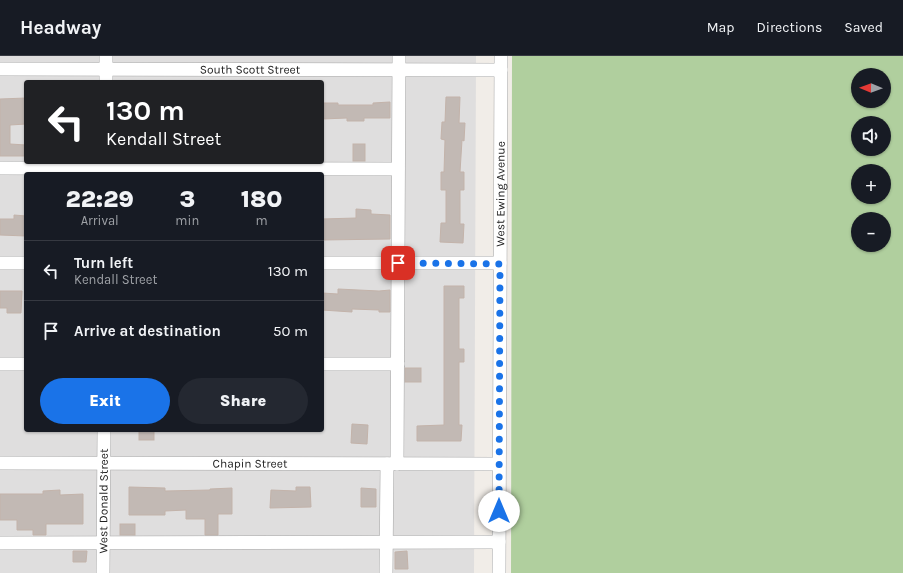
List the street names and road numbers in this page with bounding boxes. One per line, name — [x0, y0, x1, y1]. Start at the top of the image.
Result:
street label: South Scott Street — [200, 62, 301, 77]
street label: West Ewing Avenue — [493, 141, 508, 247]
street label: West Donald Street — [96, 448, 111, 554]
street label: Chapin Street — [213, 456, 288, 471]

